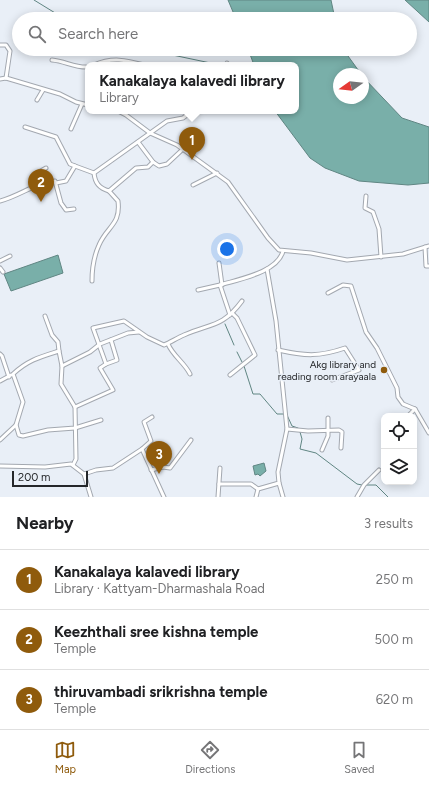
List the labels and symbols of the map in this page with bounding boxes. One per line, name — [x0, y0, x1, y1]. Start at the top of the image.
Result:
north arrow — [333, 68, 369, 104]
pin: 1 — [179, 127, 205, 160]
pin: 2 — [28, 169, 54, 202]
your location — [217, 239, 237, 259]
place label: Akg library and reading room arayaala — [278, 358, 376, 383]
marker: Akg library and reading room arayaala — [379, 365, 389, 375]
pin: 3 — [146, 441, 172, 474]
scale bar — [12, 469, 88, 488]

